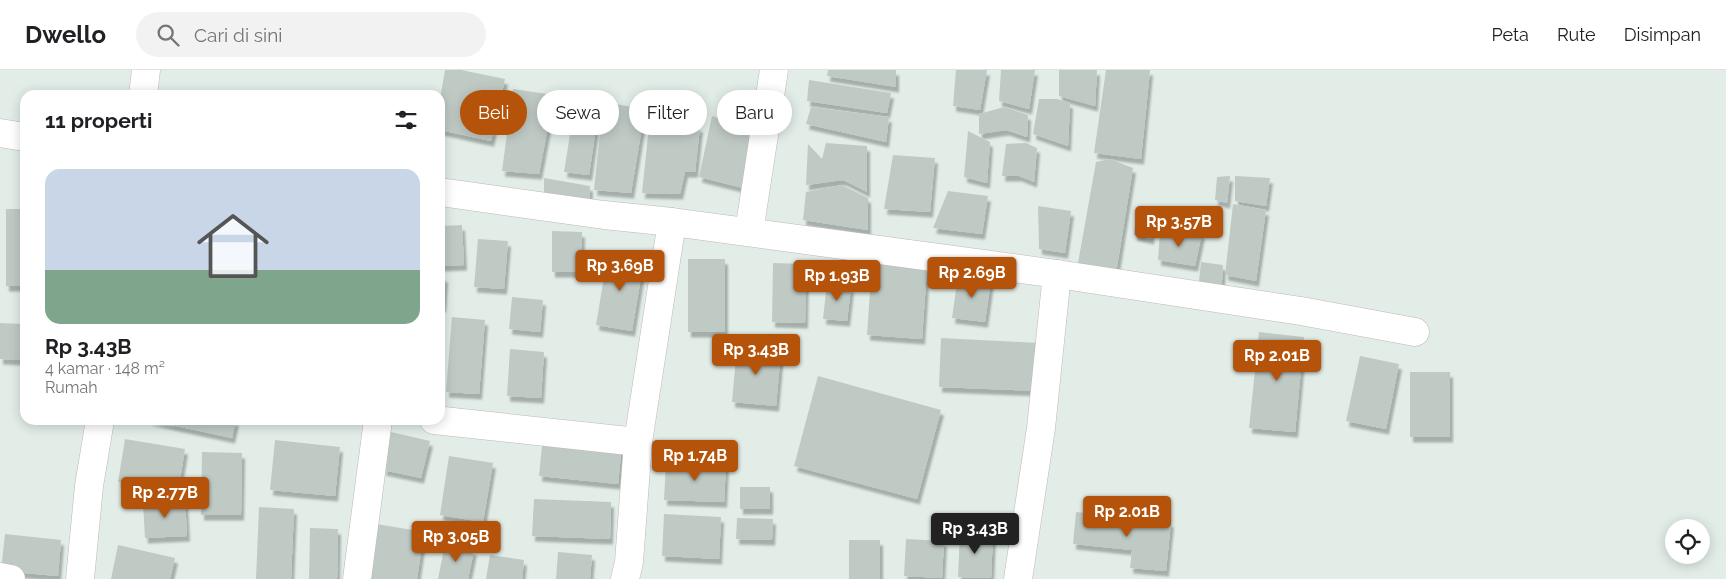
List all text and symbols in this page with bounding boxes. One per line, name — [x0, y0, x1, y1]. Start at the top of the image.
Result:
search box — [136, 12, 486, 57]
text: Dwello — [25, 20, 106, 49]
icon: search — [154, 21, 182, 49]
text: Cari di sini — [194, 24, 282, 46]
text: Peta — [1492, 24, 1529, 45]
text: Rute — [1557, 24, 1596, 45]
text: Disimpan — [1624, 24, 1701, 45]
chip: Beli — [460, 90, 527, 135]
chip: Sewa — [537, 90, 619, 135]
chip: Filter — [629, 90, 707, 135]
chip: Baru — [717, 90, 792, 135]
icon: filters — [392, 106, 420, 134]
text: 11 properti — [45, 108, 152, 133]
icon: home — [188, 201, 278, 291]
pin: Rp 3.57B — [1127, 206, 1231, 248]
text: Rp 3.57B — [1146, 212, 1212, 231]
pin: Rp 3.69B — [568, 250, 672, 292]
text: Rp 3.69B — [586, 256, 654, 275]
pin: Rp 2.69B — [920, 256, 1024, 299]
pin: Rp 1.93B — [785, 260, 889, 302]
text: Rp 2.69B — [938, 263, 1006, 282]
text: Rp 1.93B — [804, 266, 870, 285]
text: Rp 3.43B — [45, 334, 132, 359]
pin: Rp 3.43B — [704, 334, 808, 376]
text: Rp 3.43B — [723, 340, 789, 359]
pin: Rp 2.01B — [1225, 340, 1329, 382]
text: Rp 2.01B — [1244, 346, 1310, 365]
text: 4 kamar · 148 m² — [45, 359, 165, 378]
text: Rumah — [45, 378, 98, 397]
pin: Rp 1.74B — [643, 440, 747, 482]
text: Rp 1.74B — [663, 446, 727, 465]
pin: Rp 2.77B — [113, 476, 217, 519]
text: Rp 2.77B — [132, 483, 198, 502]
pin: Rp 2.01B — [1075, 496, 1179, 538]
text: Rp 2.01B — [1094, 502, 1160, 521]
pin: Rp 3.43B — [923, 512, 1027, 555]
text: Rp 3.43B — [942, 519, 1008, 538]
map controls — [1665, 519, 1710, 564]
button: locate — [1665, 519, 1710, 564]
pin: Rp 3.05B — [404, 520, 508, 563]
text: Rp 3.05B — [423, 527, 489, 546]

